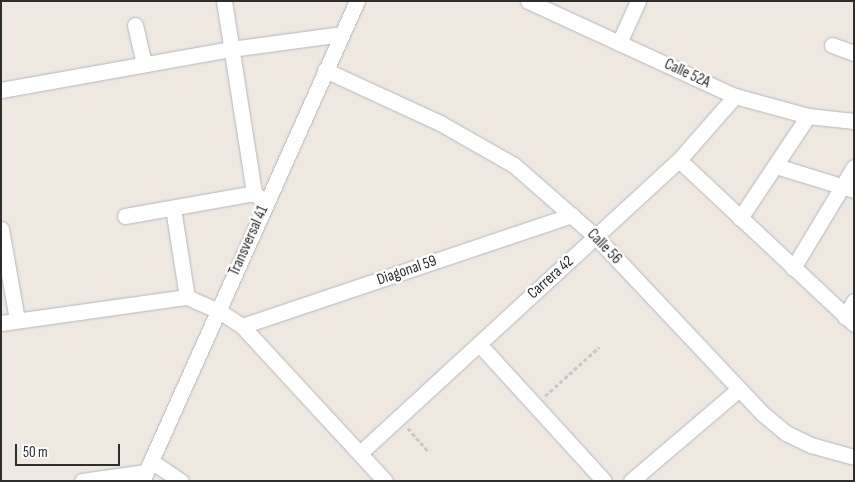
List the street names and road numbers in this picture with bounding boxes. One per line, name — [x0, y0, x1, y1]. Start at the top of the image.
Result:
street label: Calle 52A — [661, 55, 713, 93]
street label: Transversal 41 — [225, 203, 273, 279]
street label: Calle 56 — [583, 225, 625, 269]
street label: Diagonal 59 — [375, 252, 439, 290]
street label: Carrera 42 — [524, 252, 578, 304]

